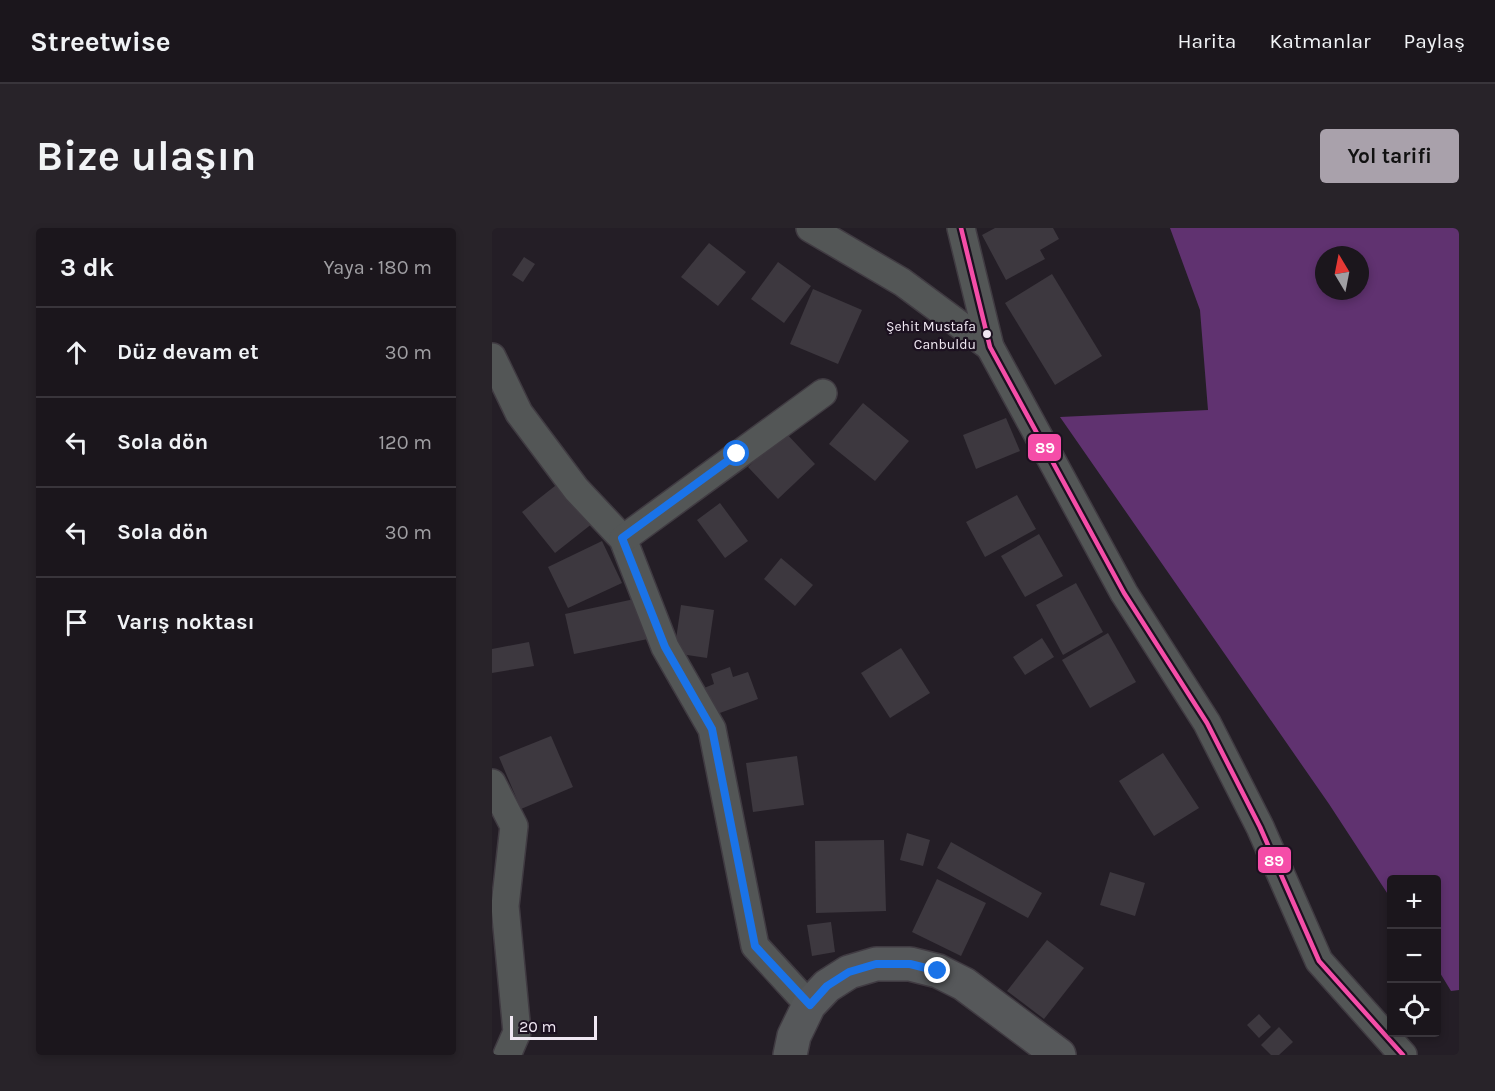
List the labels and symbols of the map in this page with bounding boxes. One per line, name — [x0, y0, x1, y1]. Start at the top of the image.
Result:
north arrow — [1315, 246, 1369, 300]
place label: Şehit Mustafa Canbuldu — [886, 318, 976, 353]
marker: Şehit Mustafa Canbuldu — [981, 328, 993, 340]
line badge: 89 — [1027, 433, 1062, 462]
text: 89 — [1035, 438, 1055, 457]
route start — [723, 440, 749, 466]
line badge: 89 — [1257, 846, 1292, 874]
text: 89 — [1264, 851, 1284, 870]
route end — [924, 957, 950, 983]
scale bar — [510, 1013, 597, 1040]

